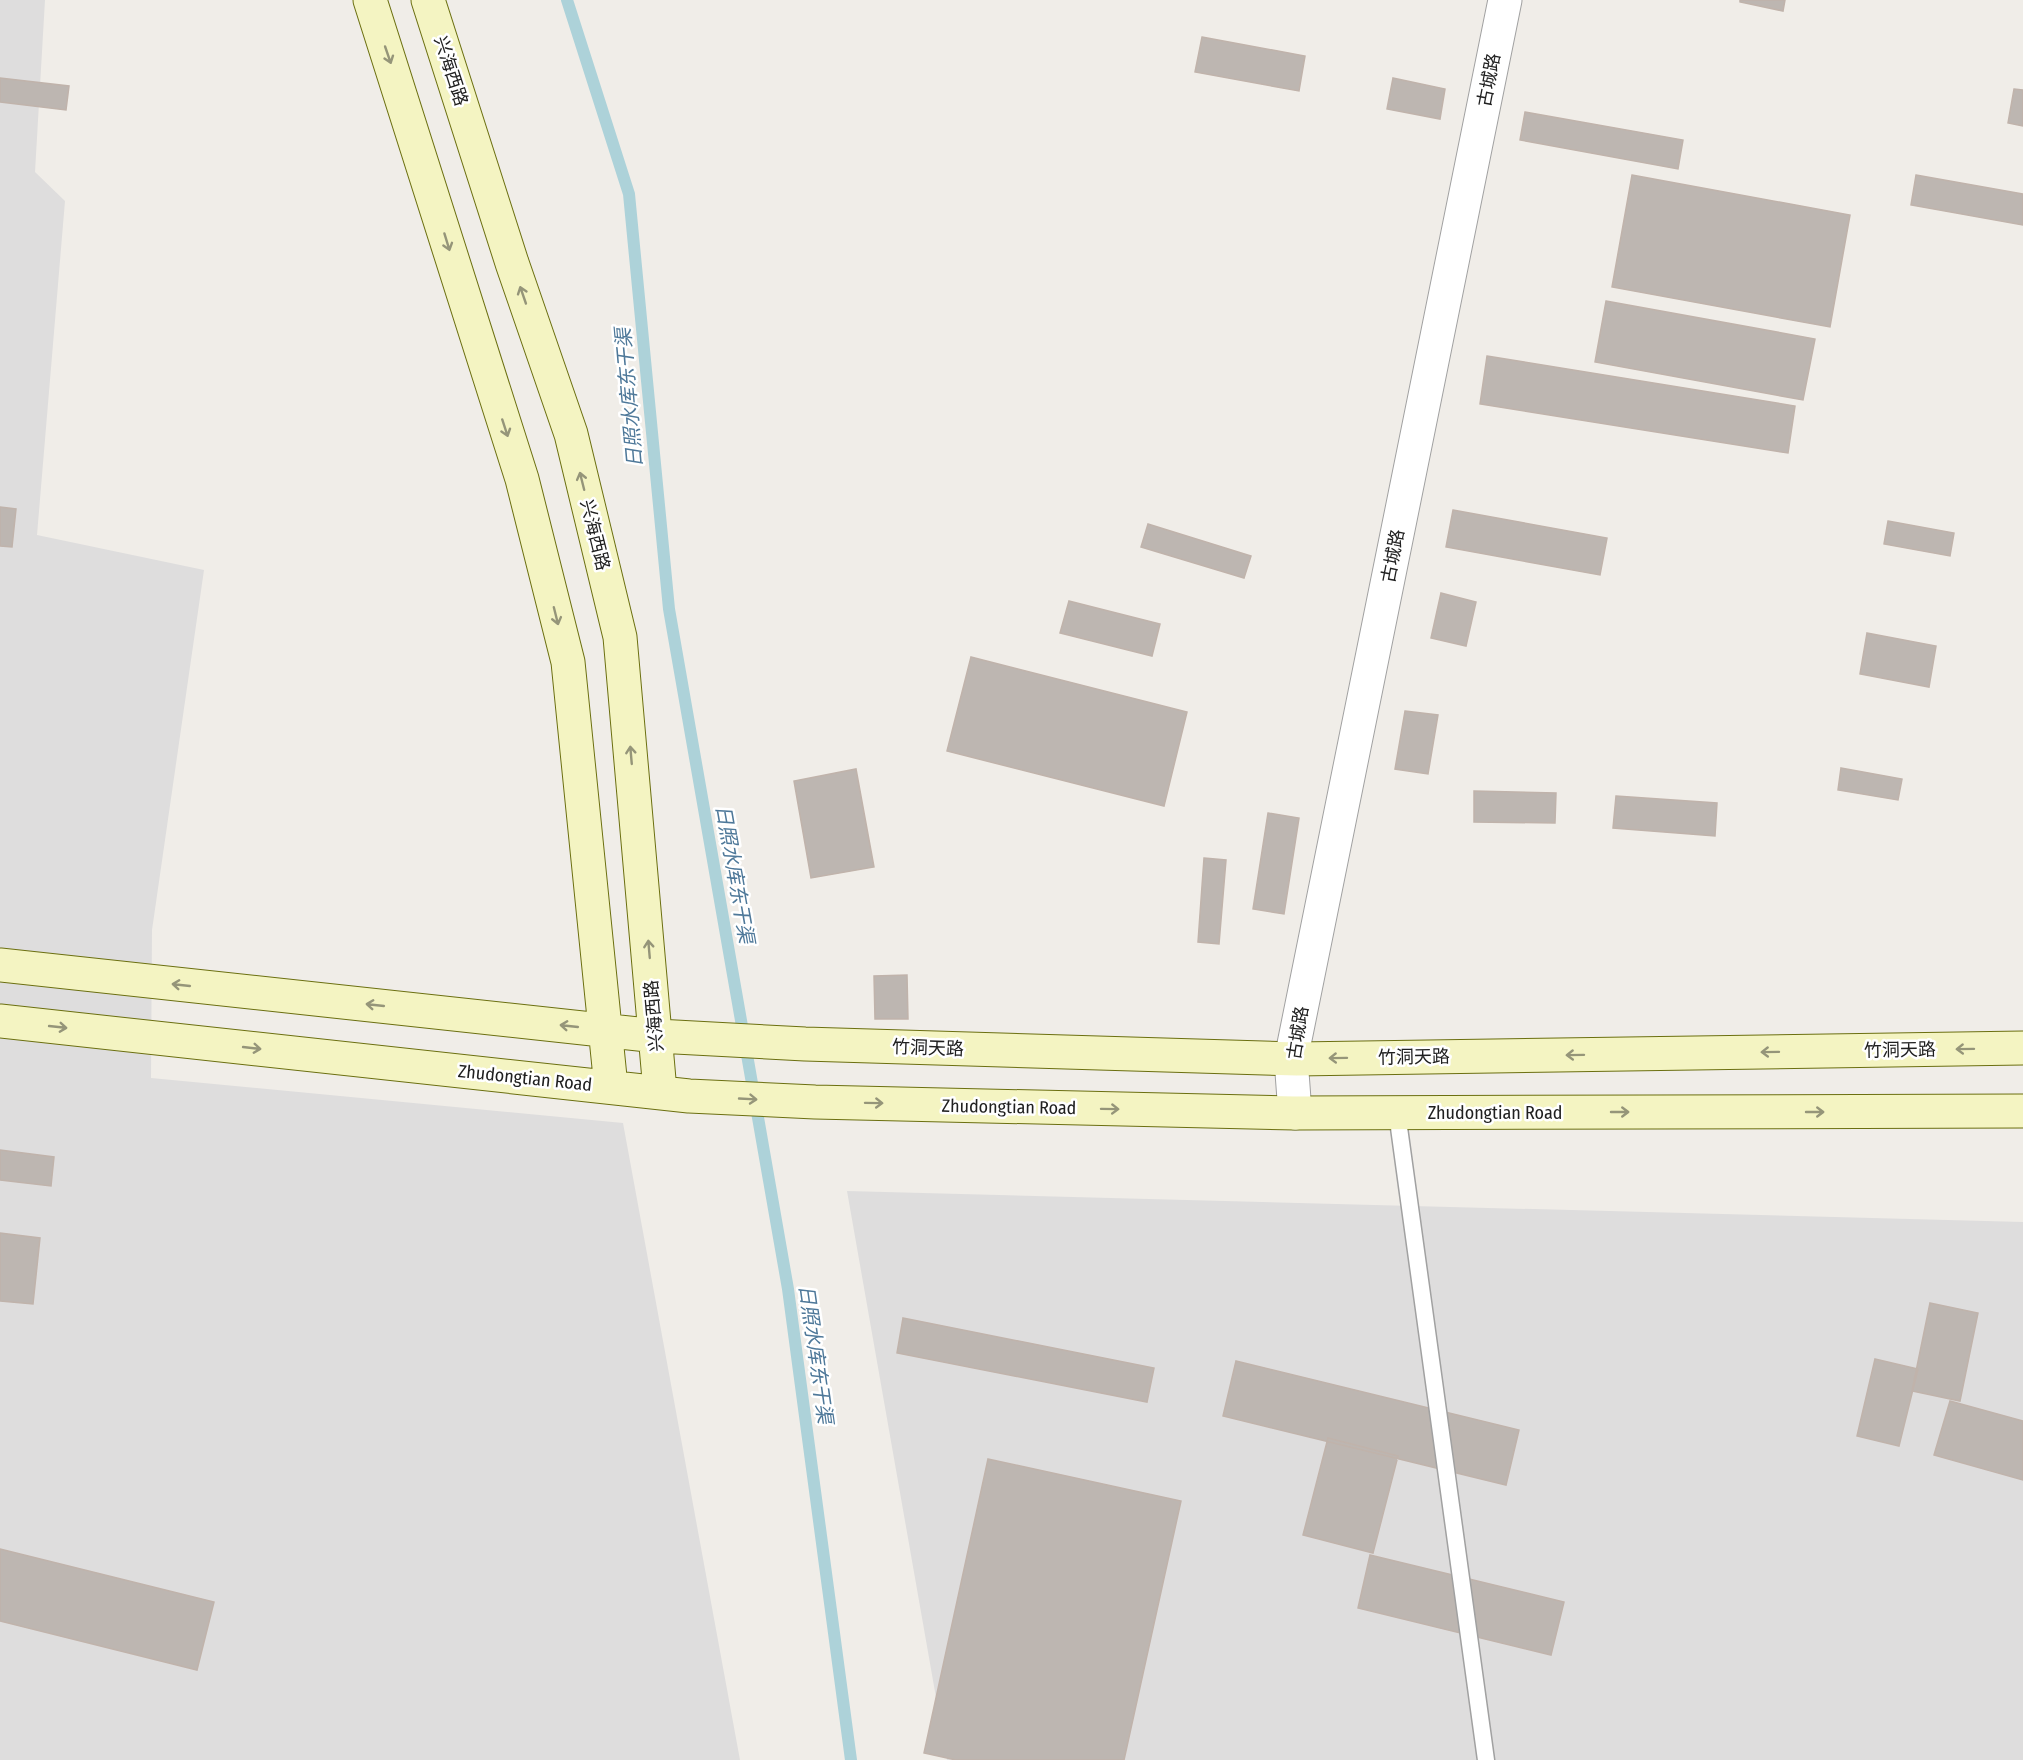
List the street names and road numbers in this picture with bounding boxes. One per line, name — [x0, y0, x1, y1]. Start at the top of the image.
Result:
street label: 兴海西路 — [429, 33, 473, 109]
street label: 古城路 — [1473, 51, 1505, 109]
street label: 兴海西路 — [576, 497, 614, 573]
street label: 古城路 — [1377, 527, 1409, 585]
street label: 兴海西路 — [640, 979, 668, 1053]
street label: 古城路 — [1283, 1005, 1313, 1061]
street label: 竹洞天路 — [892, 1036, 964, 1060]
street label: 竹洞天路 — [1864, 1038, 1936, 1062]
street label: 竹洞天路 — [1378, 1045, 1450, 1069]
street label: Zhudongtian Road — [457, 1060, 593, 1096]
street label: Zhudongtian Road — [941, 1095, 1077, 1119]
street label: Zhudongtian Road — [1428, 1102, 1562, 1124]

